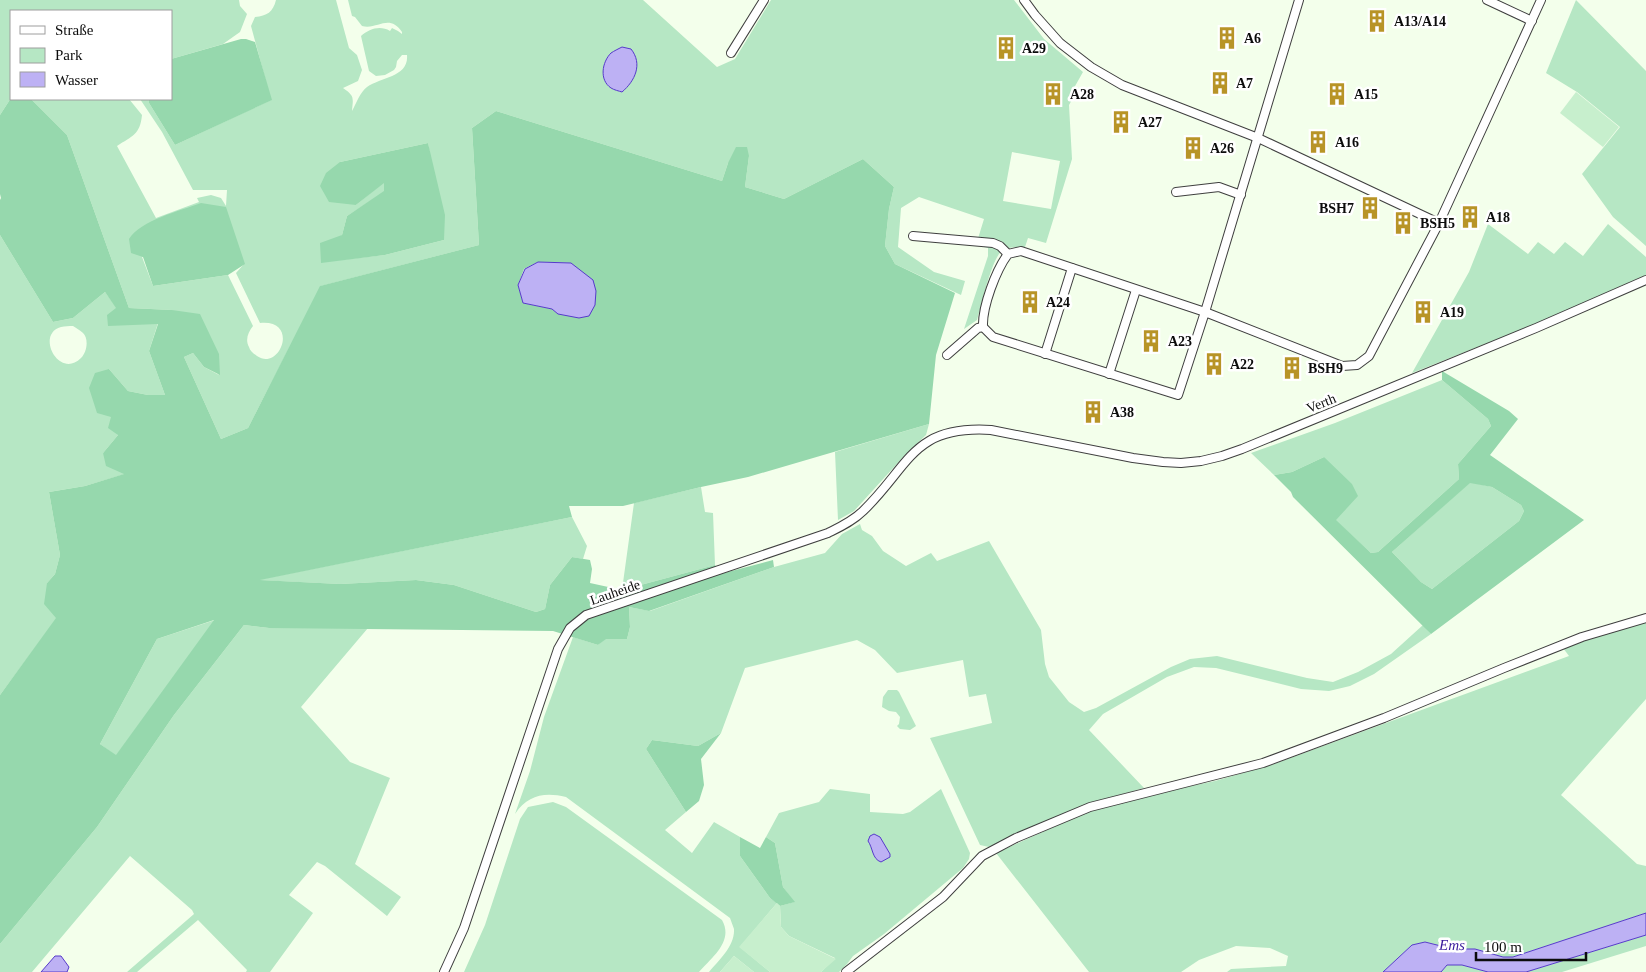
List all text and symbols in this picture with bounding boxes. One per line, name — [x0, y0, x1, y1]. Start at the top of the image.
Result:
building icon: A13/A14 — [1364, 8, 1390, 34]
legend — [10, 10, 172, 100]
place label: A13/A14 — [1394, 14, 1446, 29]
text: Straße — [55, 22, 94, 38]
building icon: A6 — [1214, 25, 1240, 51]
place label: A6 — [1244, 31, 1261, 46]
building icon: A29 — [993, 35, 1019, 61]
place label: A29 — [1022, 41, 1046, 56]
text: Park — [55, 47, 83, 63]
building icon: A7 — [1207, 70, 1233, 96]
text: Wasser — [55, 72, 98, 88]
place label: A7 — [1236, 76, 1253, 91]
building icon: A28 — [1040, 81, 1066, 107]
building icon: A15 — [1324, 81, 1350, 107]
place label: A28 — [1070, 87, 1094, 102]
place label: A15 — [1354, 87, 1378, 102]
building icon: A27 — [1108, 109, 1134, 135]
place label: A27 — [1138, 115, 1162, 130]
building icon: A16 — [1305, 129, 1331, 155]
building icon: A26 — [1180, 135, 1206, 161]
place label: A16 — [1335, 135, 1359, 150]
place label: A26 — [1210, 141, 1234, 156]
building icon: BSH7 — [1357, 195, 1383, 221]
place label: BSH7 — [1319, 201, 1354, 216]
building icon: A18 — [1457, 204, 1483, 230]
building icon: BSH5 — [1390, 210, 1416, 236]
place label: A18 — [1486, 210, 1510, 225]
place label: BSH5 — [1420, 216, 1455, 231]
building icon: A24 — [1017, 289, 1043, 315]
place label: A24 — [1046, 295, 1070, 310]
building icon: A19 — [1410, 299, 1436, 325]
place label: A19 — [1440, 305, 1464, 320]
building icon: A23 — [1138, 328, 1164, 354]
place label: A23 — [1168, 334, 1192, 349]
building icon: A22 — [1201, 351, 1227, 377]
building icon: BSH9 — [1279, 355, 1305, 381]
place label: A22 — [1230, 357, 1254, 372]
place label: BSH9 — [1308, 361, 1343, 376]
street label: Verth — [1304, 391, 1338, 416]
building icon: A38 — [1080, 399, 1106, 425]
place label: A38 — [1110, 405, 1134, 420]
street label: Lauheide — [588, 577, 642, 608]
scale bar — [1476, 930, 1586, 962]
water label: Ems — [1438, 937, 1465, 953]
text: 100 m — [1484, 939, 1522, 955]

